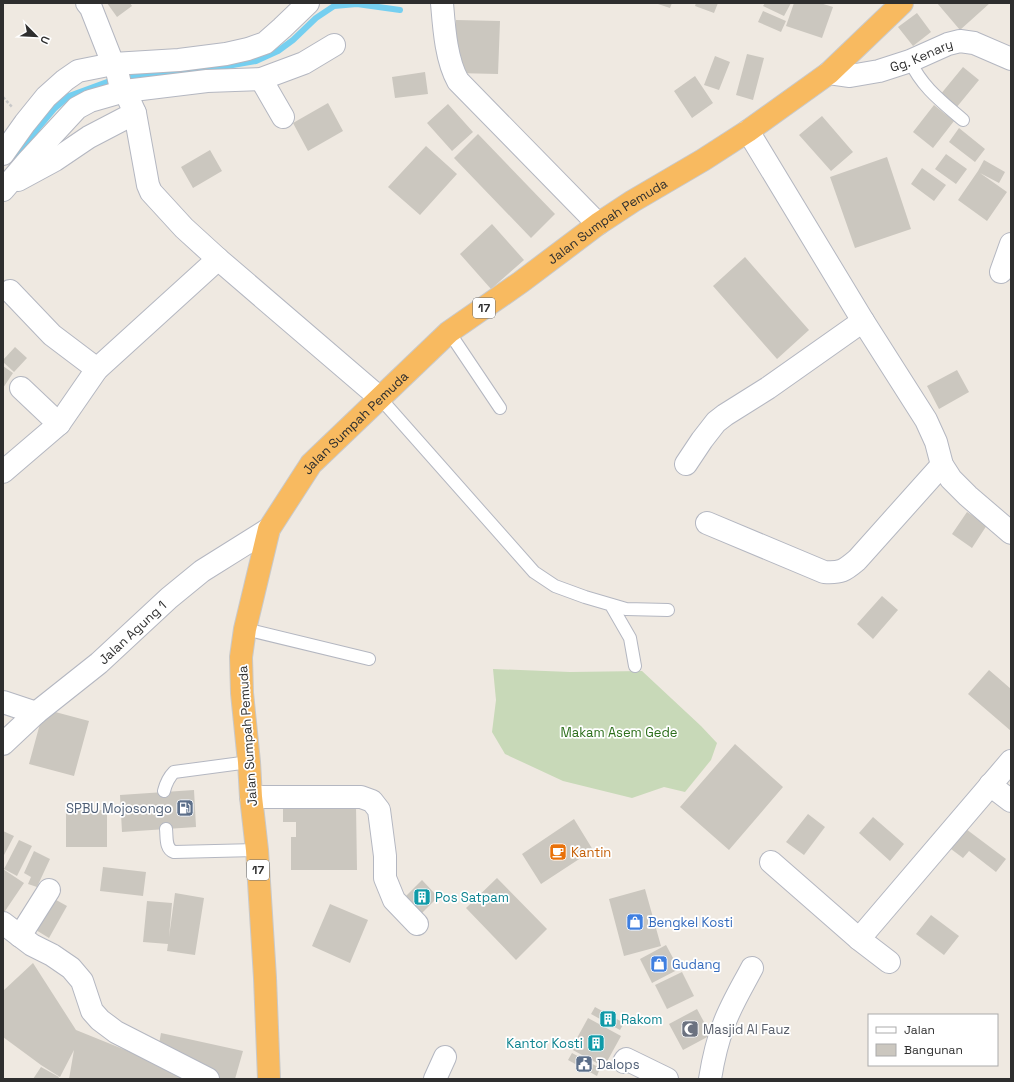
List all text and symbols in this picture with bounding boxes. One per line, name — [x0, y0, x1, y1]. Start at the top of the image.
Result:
north arrow — [16, 16, 56, 56]
text: U — [37, 34, 53, 46]
street label: Gg. Kenary — [888, 35, 955, 76]
street label: Jalan Sumpah Pemuda — [544, 175, 671, 268]
road number: 17 — [473, 298, 495, 318]
street label: Jalan Sumpah Pemuda — [299, 367, 412, 478]
street label: Jalan Agung 1 — [95, 597, 170, 668]
street label: Jalan Sumpah Pemuda — [234, 664, 261, 807]
park label: Makam Asem Gede — [561, 724, 678, 741]
fuel station icon: SPBU Mojosongo — [175, 798, 195, 818]
place label: SPBU Mojosongo — [66, 800, 172, 817]
cafe icon: Kantin — [548, 842, 568, 862]
place label: Kantin — [571, 844, 611, 861]
road number: 17 — [247, 860, 269, 880]
building icon: Pos Satpam — [412, 887, 432, 907]
place label: Pos Satpam — [435, 889, 509, 906]
shop icon: Bengkel Kosti — [625, 912, 645, 932]
place label: Bengkel Kosti — [648, 914, 733, 931]
shop icon: Gudang — [649, 954, 669, 974]
place label: Gudang — [672, 956, 721, 973]
building icon: Rakom — [598, 1009, 618, 1029]
place label: Rakom — [621, 1011, 663, 1028]
legend — [868, 1014, 998, 1066]
mosque icon: Masjid Al Fauz — [680, 1019, 700, 1039]
place label: Masjid Al Fauz — [703, 1021, 790, 1038]
text: Jalan — [904, 1022, 935, 1038]
building icon: Kantor Kosti — [586, 1033, 606, 1053]
place label: Kantor Kosti — [506, 1035, 583, 1052]
text: Bangunan — [904, 1042, 963, 1058]
public building icon: Dalops — [574, 1054, 594, 1074]
place label: Dalops — [597, 1056, 640, 1073]

